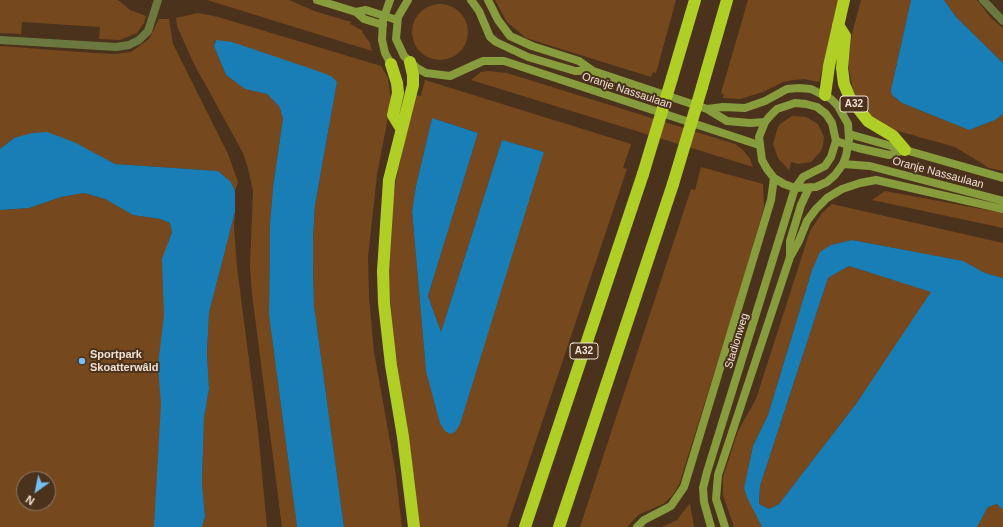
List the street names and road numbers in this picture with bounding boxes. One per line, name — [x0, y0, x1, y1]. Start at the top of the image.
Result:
street label: Oranje Nassaulaan — [580, 70, 674, 112]
road number: A32 — [840, 96, 868, 112]
street label: Oranje Nassaulaan — [891, 154, 985, 192]
street label: Stadionweg — [722, 312, 752, 370]
road number: A32 — [570, 343, 598, 359]

